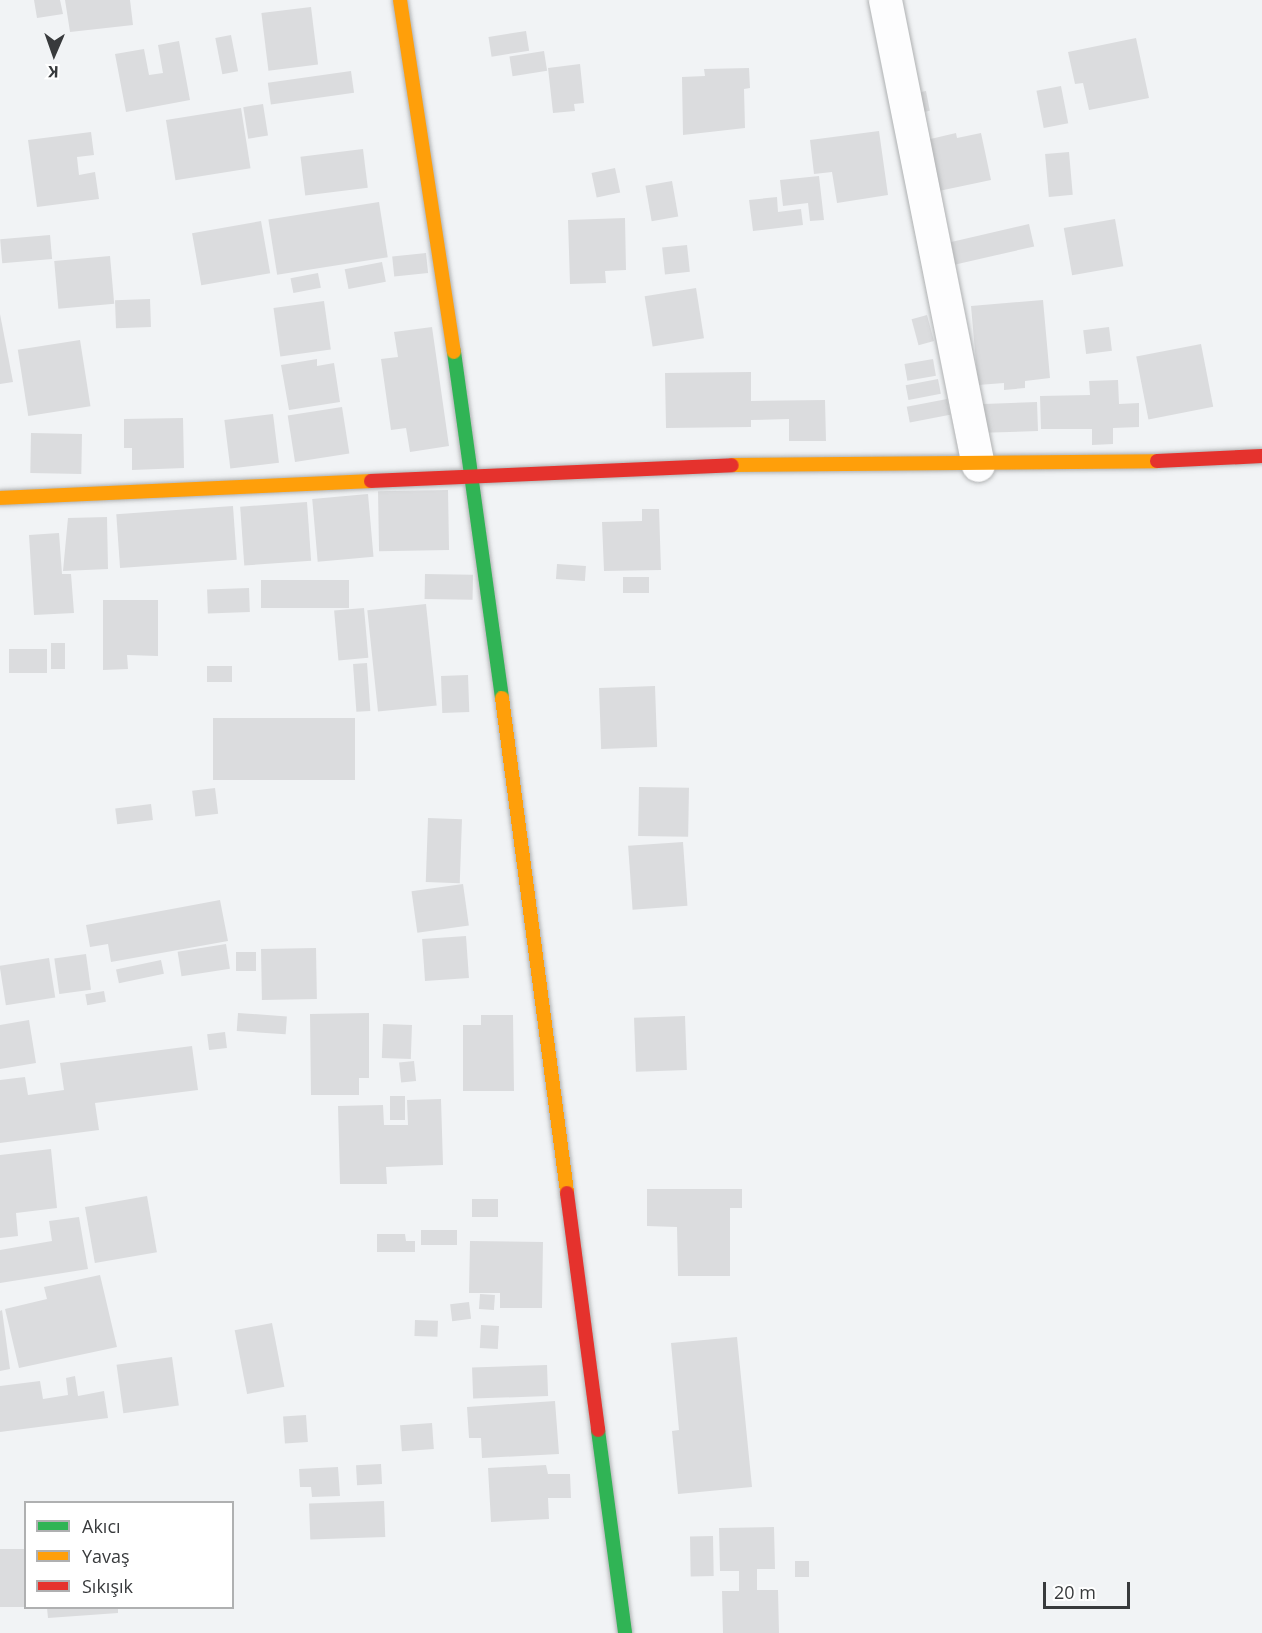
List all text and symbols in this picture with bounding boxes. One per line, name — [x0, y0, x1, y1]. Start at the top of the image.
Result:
north arrow — [24, 24, 84, 84]
text: K — [48, 61, 59, 83]
legend — [24, 1501, 234, 1609]
text: Akıcı — [82, 1514, 121, 1538]
text: Yavaş — [82, 1544, 130, 1568]
scale bar — [1046, 1570, 1133, 1608]
text: Sıkışık — [82, 1574, 133, 1598]
text: 20 m — [1054, 1580, 1096, 1604]

